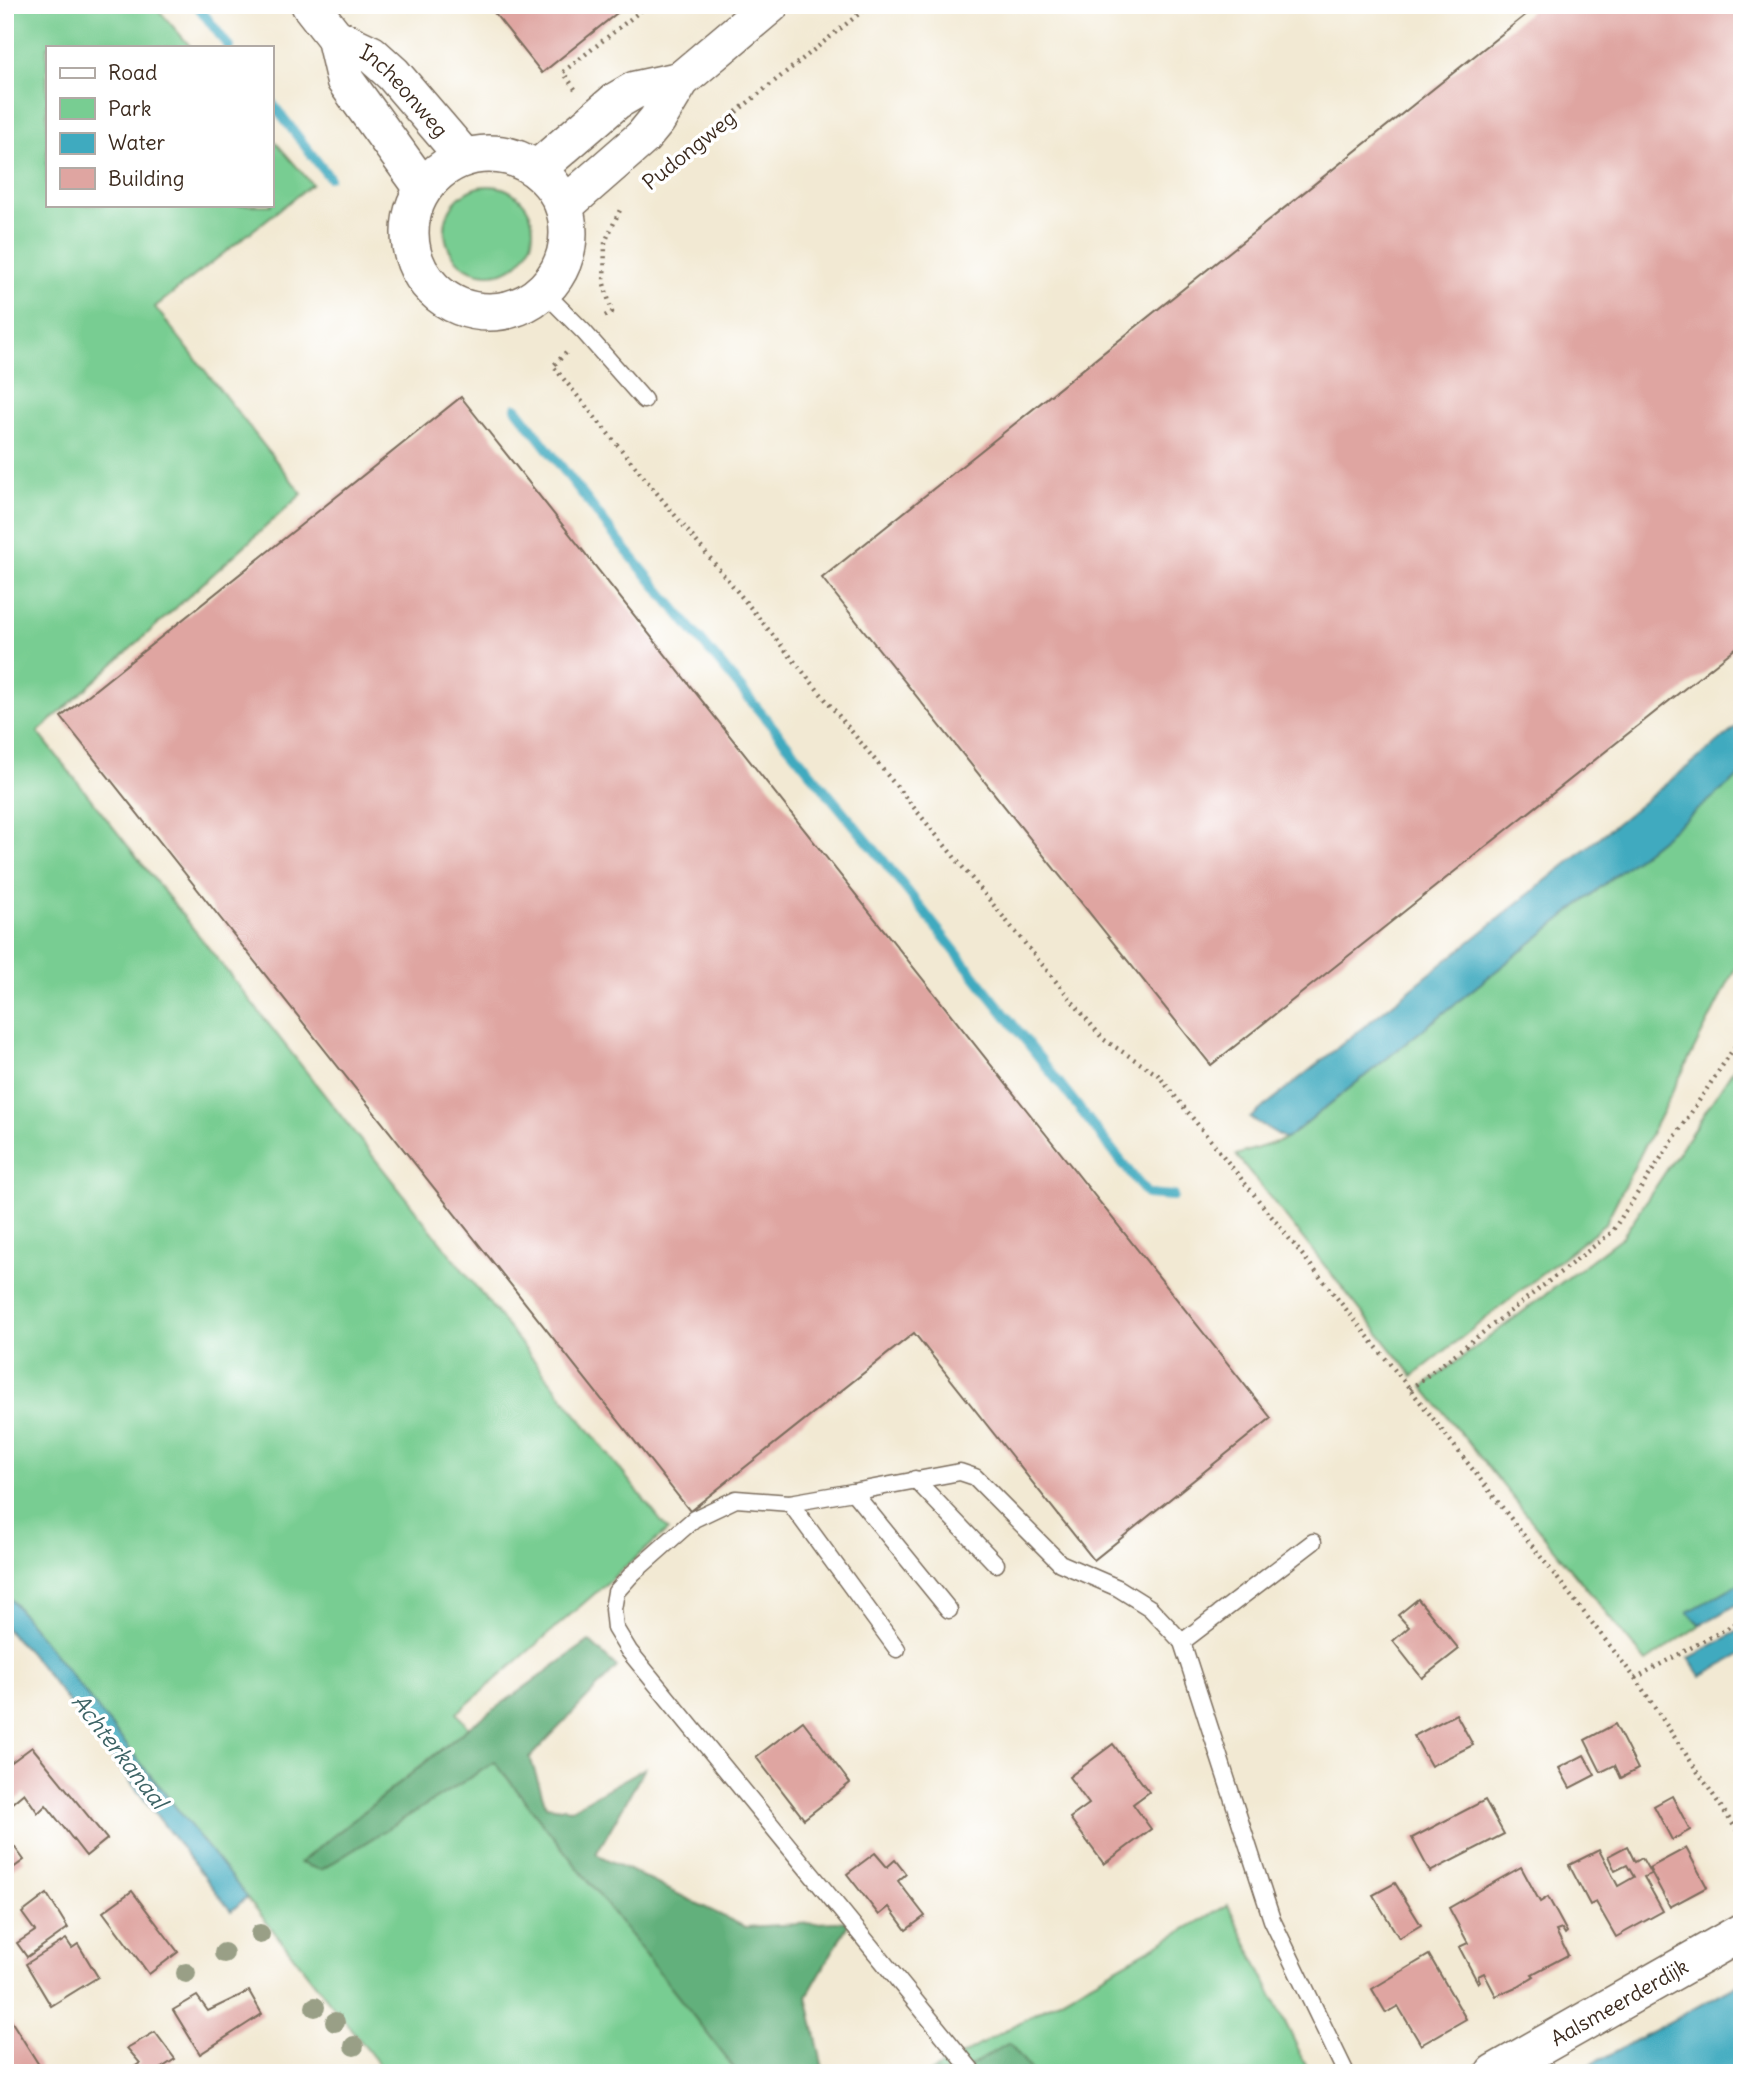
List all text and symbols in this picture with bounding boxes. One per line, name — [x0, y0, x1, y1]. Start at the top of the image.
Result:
street label: Incheonweg — [356, 37, 454, 143]
legend — [46, 46, 273, 206]
text: Road — [108, 59, 157, 86]
text: Park — [108, 95, 151, 122]
street label: Pudongweg — [637, 104, 741, 196]
text: Water — [108, 129, 166, 156]
text: Building — [108, 165, 184, 192]
water label: Achterkanaal — [66, 1688, 176, 1817]
street label: Aalsmeerderdijk — [1546, 1952, 1693, 2052]

